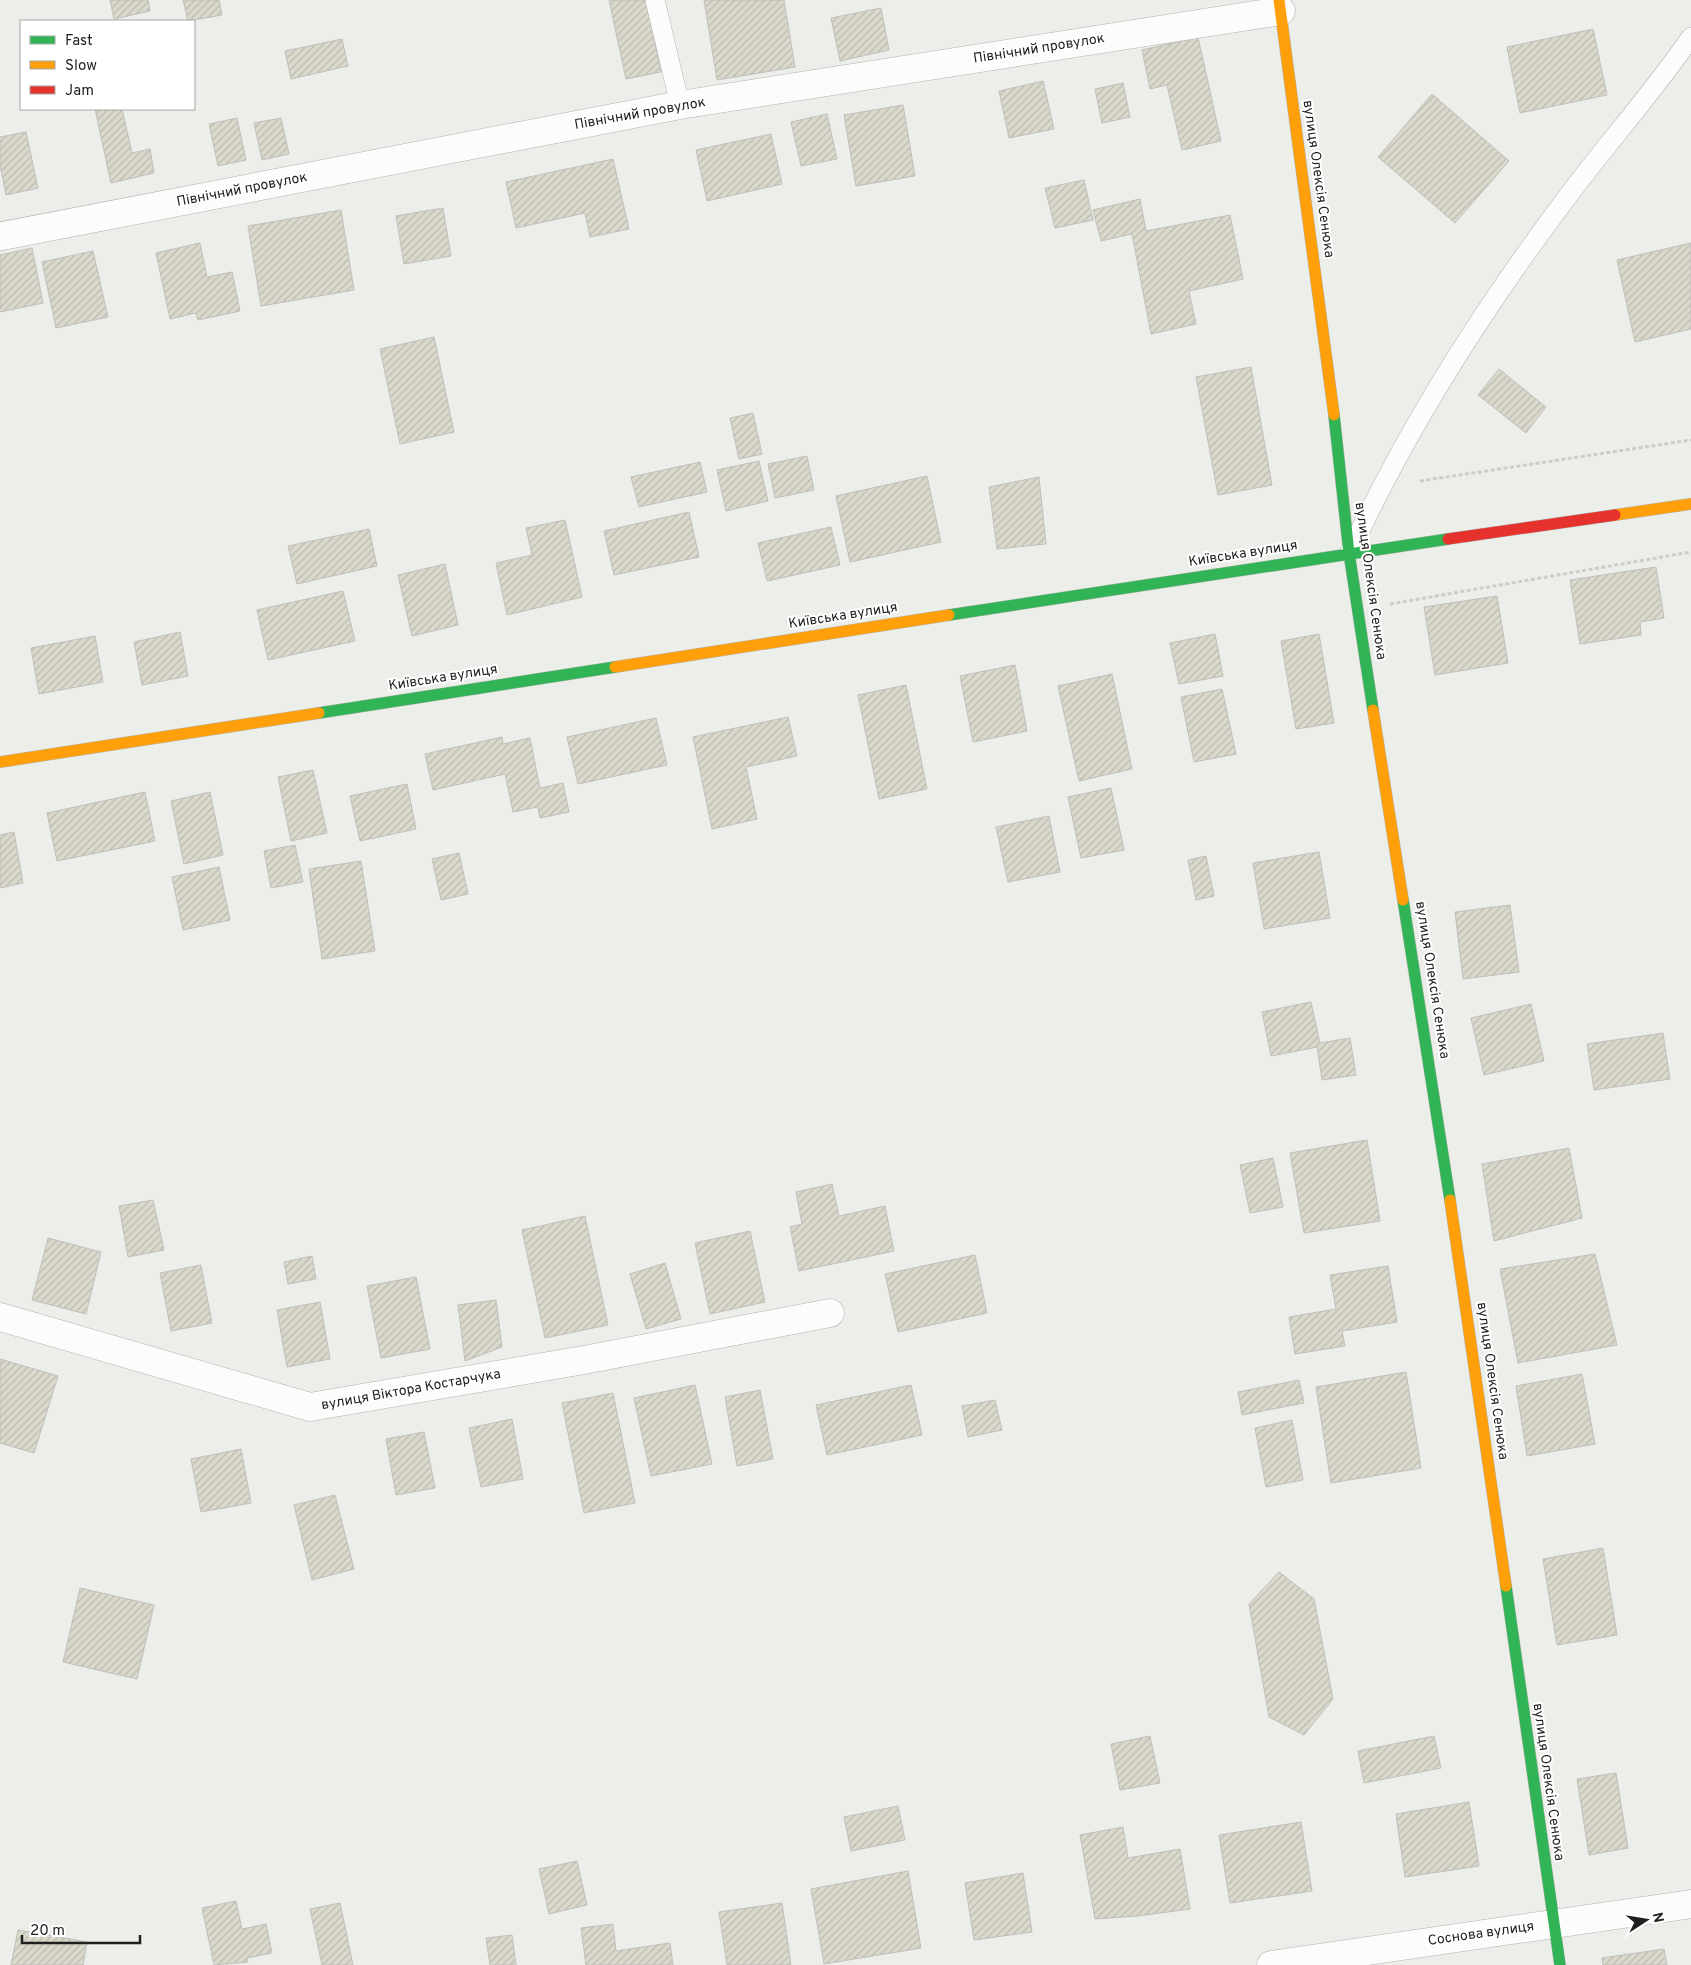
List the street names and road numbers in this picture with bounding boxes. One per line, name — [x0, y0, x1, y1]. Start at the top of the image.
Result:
street label: Північний провулок — [972, 30, 1106, 68]
street label: Північний провулок — [573, 94, 707, 134]
street label: вулиця Олексія Сенюка — [1299, 99, 1337, 259]
street label: Північний провулок — [175, 169, 309, 211]
street label: вулиця Олексія Сенюка — [1351, 501, 1389, 661]
street label: Київська вулиця — [1187, 537, 1299, 571]
street label: Київська вулиця — [787, 599, 899, 633]
street label: Київська вулиця — [387, 661, 499, 695]
street label: вулиця Олексія Сенюка — [1411, 900, 1453, 1060]
street label: вулиця Олексія Сенюка — [1473, 1301, 1511, 1461]
street label: вулиця Віктора Костарчука — [320, 1366, 502, 1414]
street label: вулиця Олексія Сенюка — [1529, 1702, 1567, 1862]
street label: Соснова вулиця — [1427, 1918, 1535, 1950]

